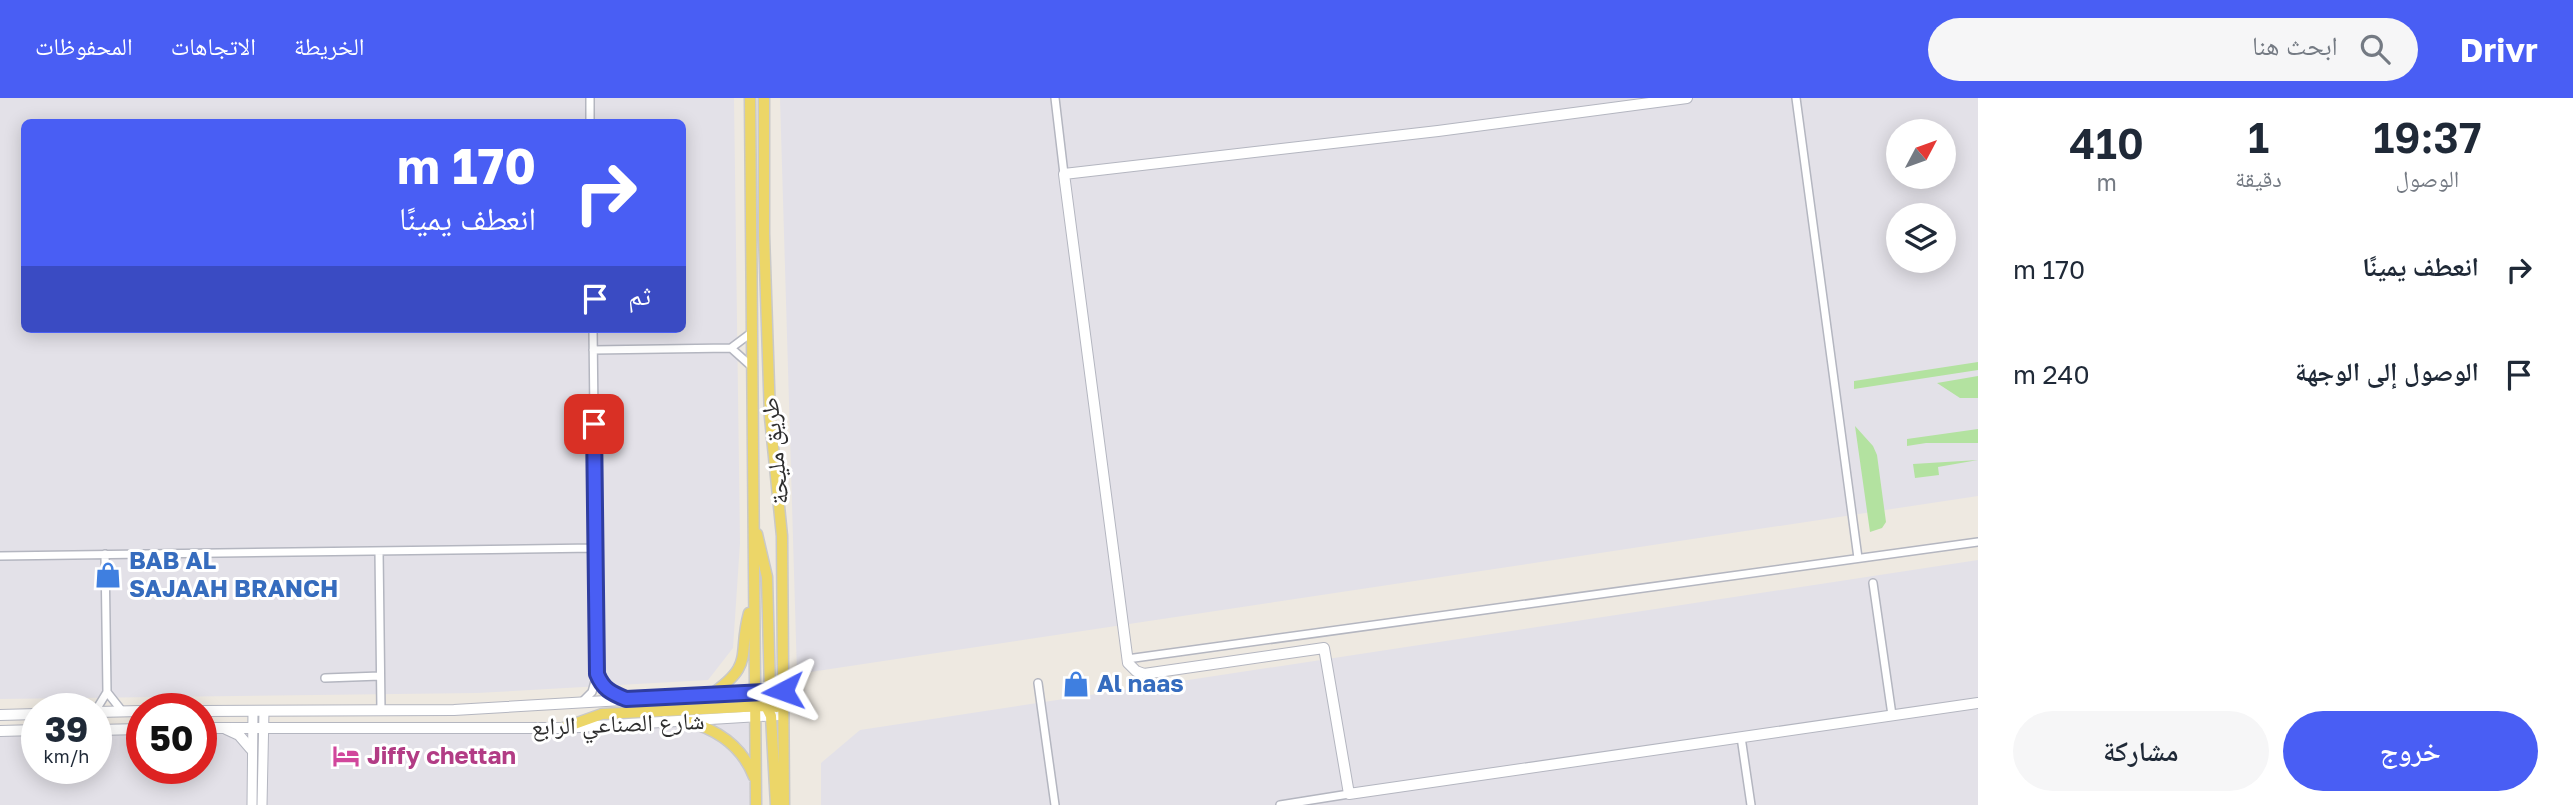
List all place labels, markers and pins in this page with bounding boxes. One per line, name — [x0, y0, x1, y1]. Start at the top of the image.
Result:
pin — [564, 394, 624, 454]
place label: BAB AL SAJAAH BRANCH — [129, 545, 338, 602]
shop icon: BAB AL SAJAAH BRANCH — [93, 560, 123, 590]
place label: Al naas — [1097, 668, 1184, 697]
shop icon: Al naas — [1061, 669, 1091, 699]
place label: Jiffy chettan — [367, 740, 516, 769]
hotel icon: Jiffy chettan — [331, 741, 361, 771]

